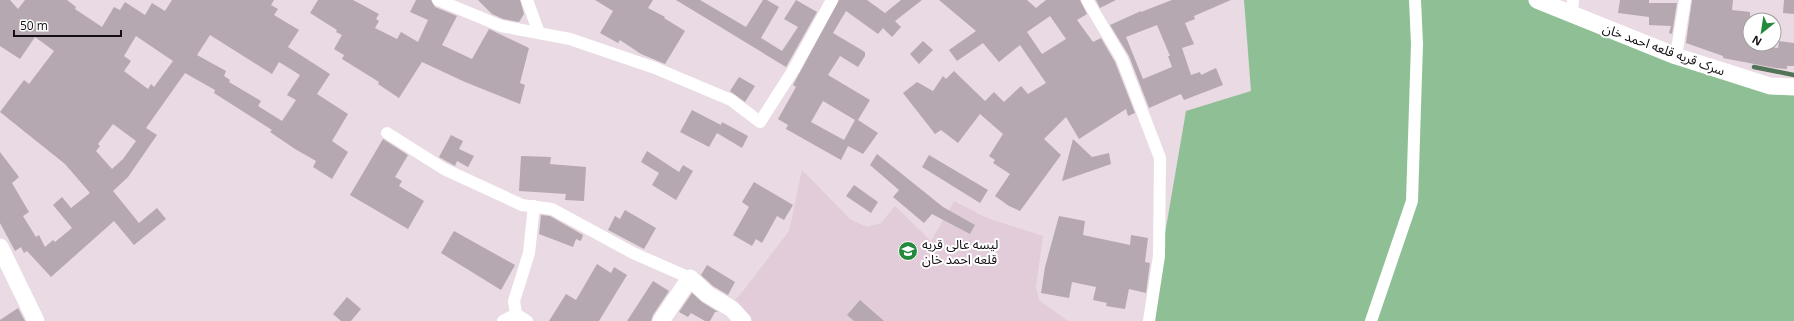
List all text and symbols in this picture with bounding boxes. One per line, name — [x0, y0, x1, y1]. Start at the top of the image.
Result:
scale bar — [14, 12, 121, 38]
north arrow — [1742, 12, 1782, 52]
text: 50 m — [20, 17, 48, 34]
street label: سرک قریه قلعه احمد خان — [1600, 19, 1728, 79]
text: N — [1749, 32, 1764, 50]
place label: لیسه عالی قریه قلعه احمد خان — [922, 235, 998, 268]
school or university icon: لیسه عالی قریه قلعه احمد خان — [897, 240, 919, 262]

